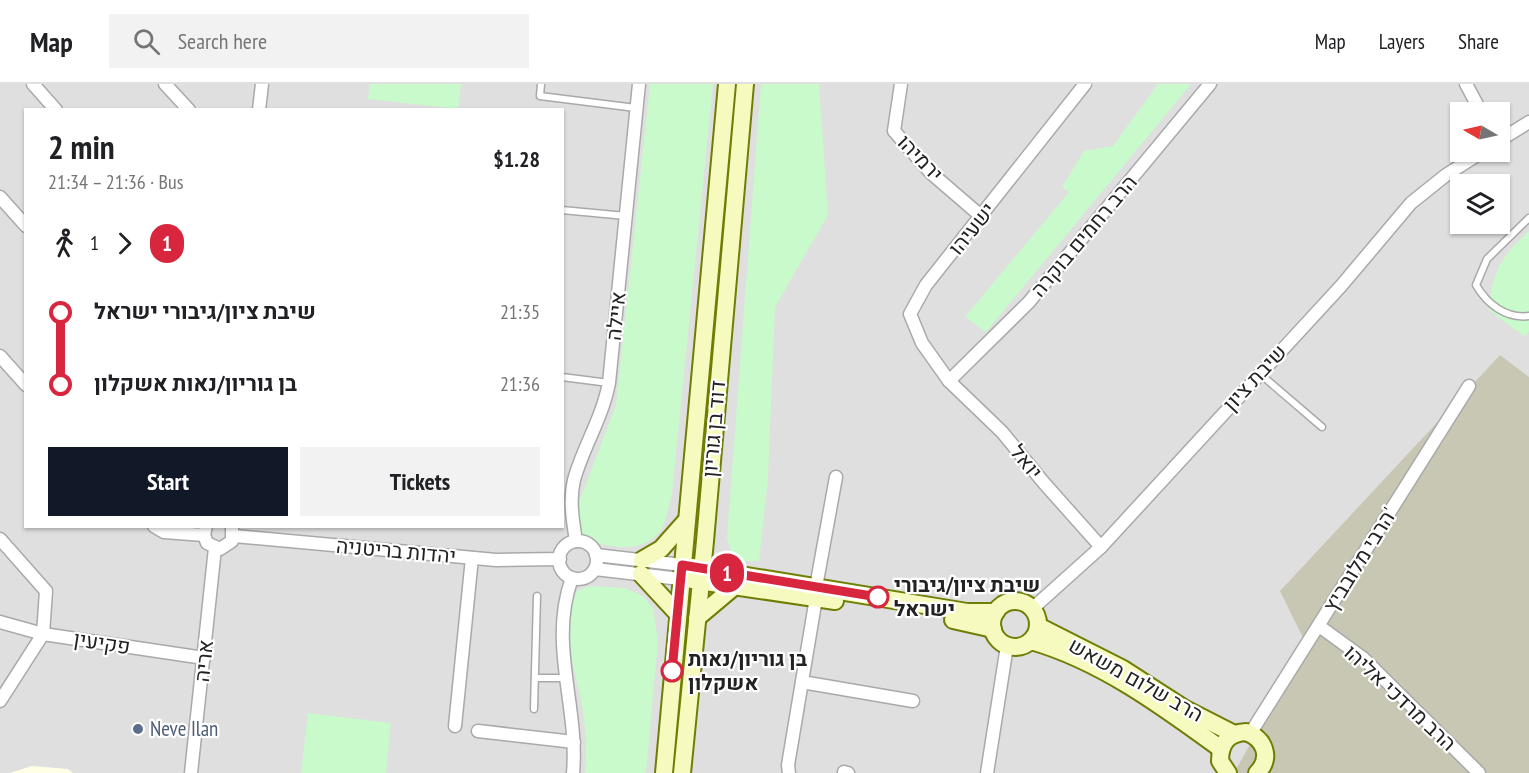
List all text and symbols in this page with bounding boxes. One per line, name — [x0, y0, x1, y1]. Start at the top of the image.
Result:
search box — [109, 14, 529, 68]
text: Map — [30, 23, 73, 60]
icon: search — [130, 25, 163, 58]
text: Search here — [178, 27, 267, 55]
text: Map — [1315, 28, 1346, 55]
text: Layers — [1379, 28, 1425, 55]
text: Share — [1458, 28, 1499, 55]
north arrow — [1450, 102, 1510, 162]
map controls — [1450, 102, 1510, 234]
text: 2 min — [48, 125, 115, 168]
street label: ירמיהו — [892, 129, 949, 187]
text: $1.28 — [493, 145, 540, 173]
text: 21:34 – 21:36 · Bus — [48, 169, 183, 195]
street label: הרב רחמים בוקרה — [1025, 169, 1143, 302]
button: layers — [1450, 174, 1510, 234]
street label: ישעיהו — [942, 197, 1001, 261]
icon: walk — [48, 227, 81, 260]
icon: forward — [108, 227, 141, 260]
text: 1 — [90, 230, 99, 256]
text: 1 — [162, 230, 172, 257]
street label: איילה — [600, 290, 632, 342]
text: שיבת ציון/גיבורי ישראל — [94, 297, 316, 325]
text: 21:35 — [500, 299, 540, 325]
street label: שיבת ציון — [1217, 339, 1292, 417]
text: בן גוריון/נאות אשקלון — [94, 369, 297, 397]
text: 21:36 — [500, 371, 540, 397]
street label: דוד בן גוריון — [696, 379, 731, 479]
street label: יואל — [1004, 439, 1048, 484]
button: Start — [48, 447, 288, 516]
button: Tickets — [300, 447, 540, 516]
street label: הרבי מלובביץ' — [1317, 502, 1402, 617]
street label: יהדות בריטניה — [335, 532, 457, 569]
line badge: 1 — [708, 554, 746, 592]
text: 1 — [722, 560, 732, 587]
place label: שיבת ציון/גיבורי ישראל — [894, 571, 1040, 622]
marker: שיבת ציון/גיבורי ישראל — [867, 586, 889, 608]
street label: פקיעין — [72, 625, 132, 660]
street label: הרב שלום משאש — [1064, 631, 1208, 728]
street label: אריה — [188, 638, 219, 683]
street label: הרב מרדכי אליהו — [1338, 639, 1462, 757]
place label: בן גוריון/נאות אשקלון — [688, 645, 808, 696]
marker: בן גוריון/נאות אשקלון — [661, 660, 683, 682]
place label: Neve Ilan — [150, 715, 218, 742]
marker: Neve Ilan — [131, 722, 145, 736]

